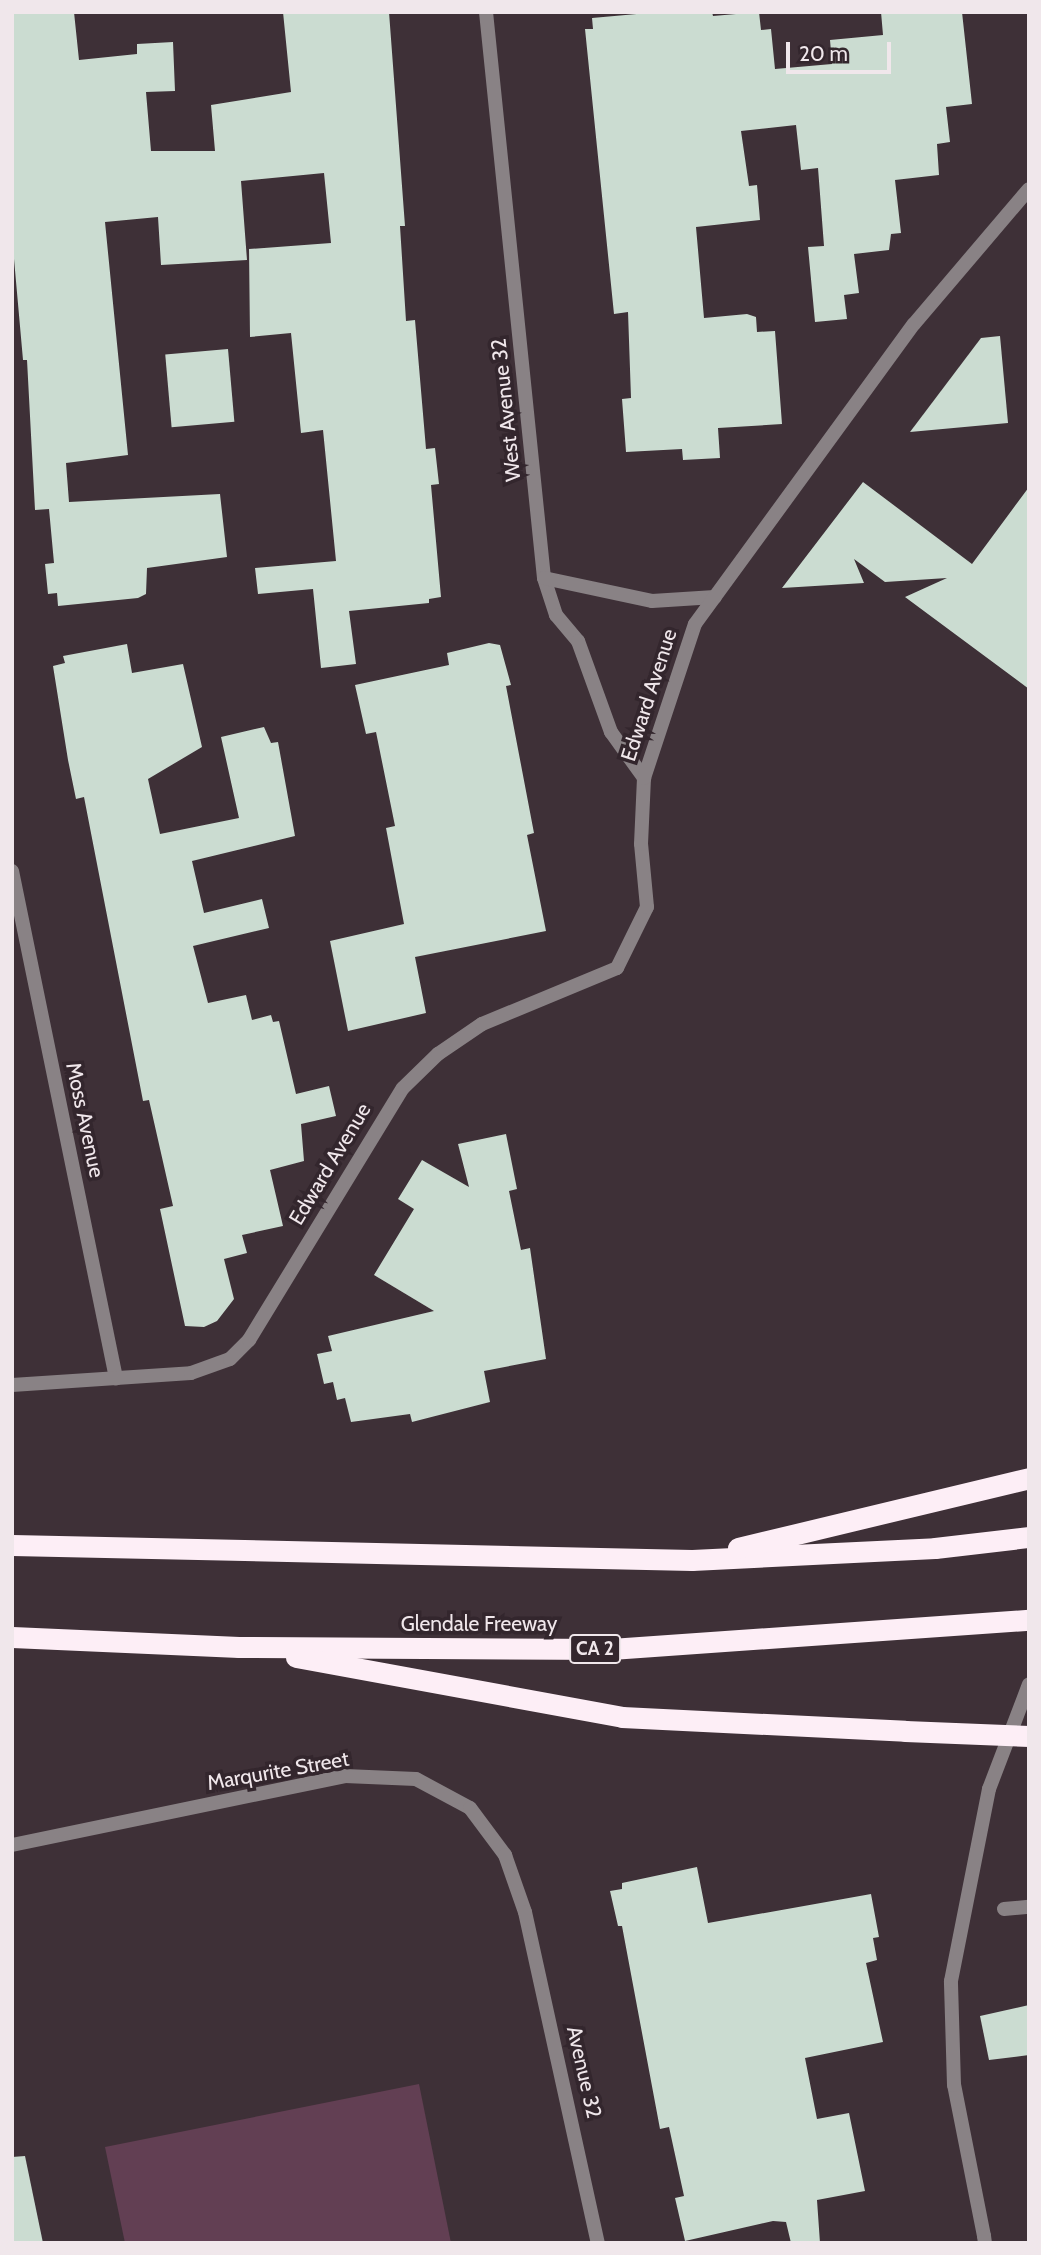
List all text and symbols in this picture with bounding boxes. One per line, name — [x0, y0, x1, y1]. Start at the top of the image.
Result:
scale bar — [789, 28, 894, 72]
text: 20 m — [799, 41, 848, 66]
street label: West Avenue 32 — [486, 337, 526, 483]
street label: Edward Avenue — [616, 626, 682, 764]
street label: Moss Avenue — [61, 1060, 109, 1180]
street label: Edward Avenue — [284, 1099, 376, 1229]
street label: Glendale Freeway — [401, 1611, 557, 1637]
road number: CA 2 — [569, 1634, 621, 1665]
street label: Marqurite Street — [205, 1746, 351, 1796]
street label: Avenue 32 — [561, 2024, 607, 2120]

